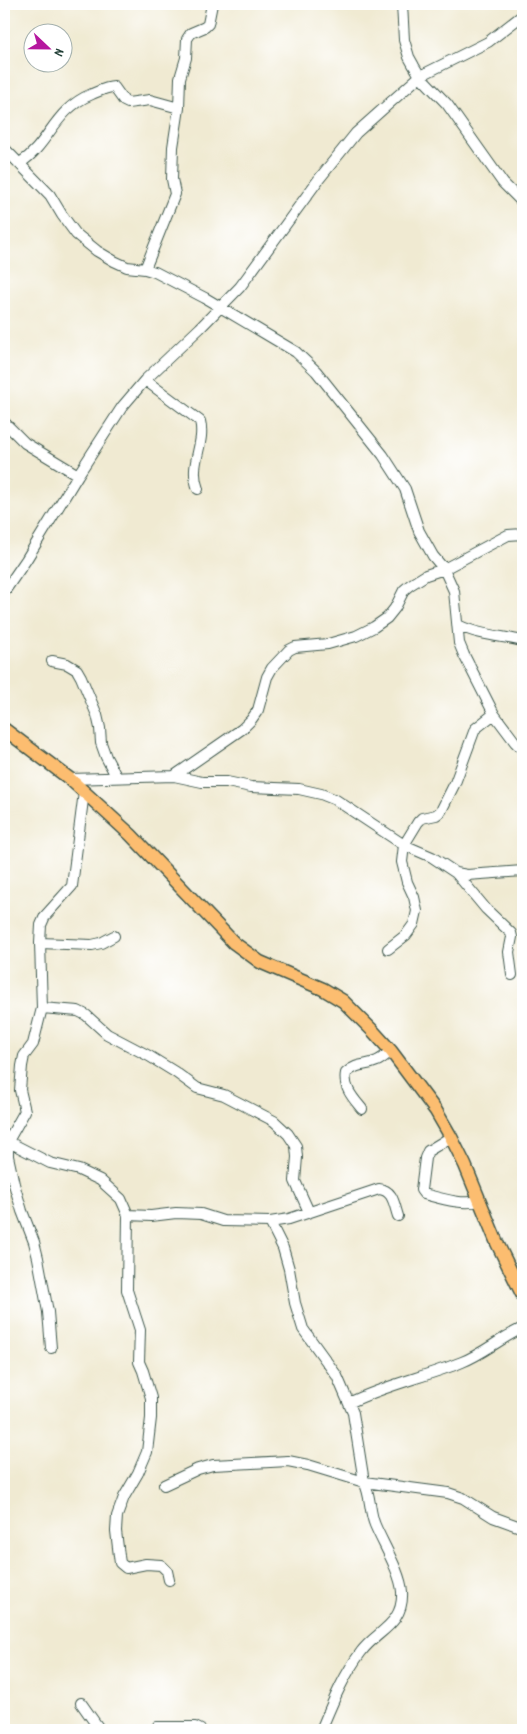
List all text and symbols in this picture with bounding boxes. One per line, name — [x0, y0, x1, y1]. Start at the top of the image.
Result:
north arrow — [22, 22, 72, 72]
text: N — [48, 45, 69, 59]

